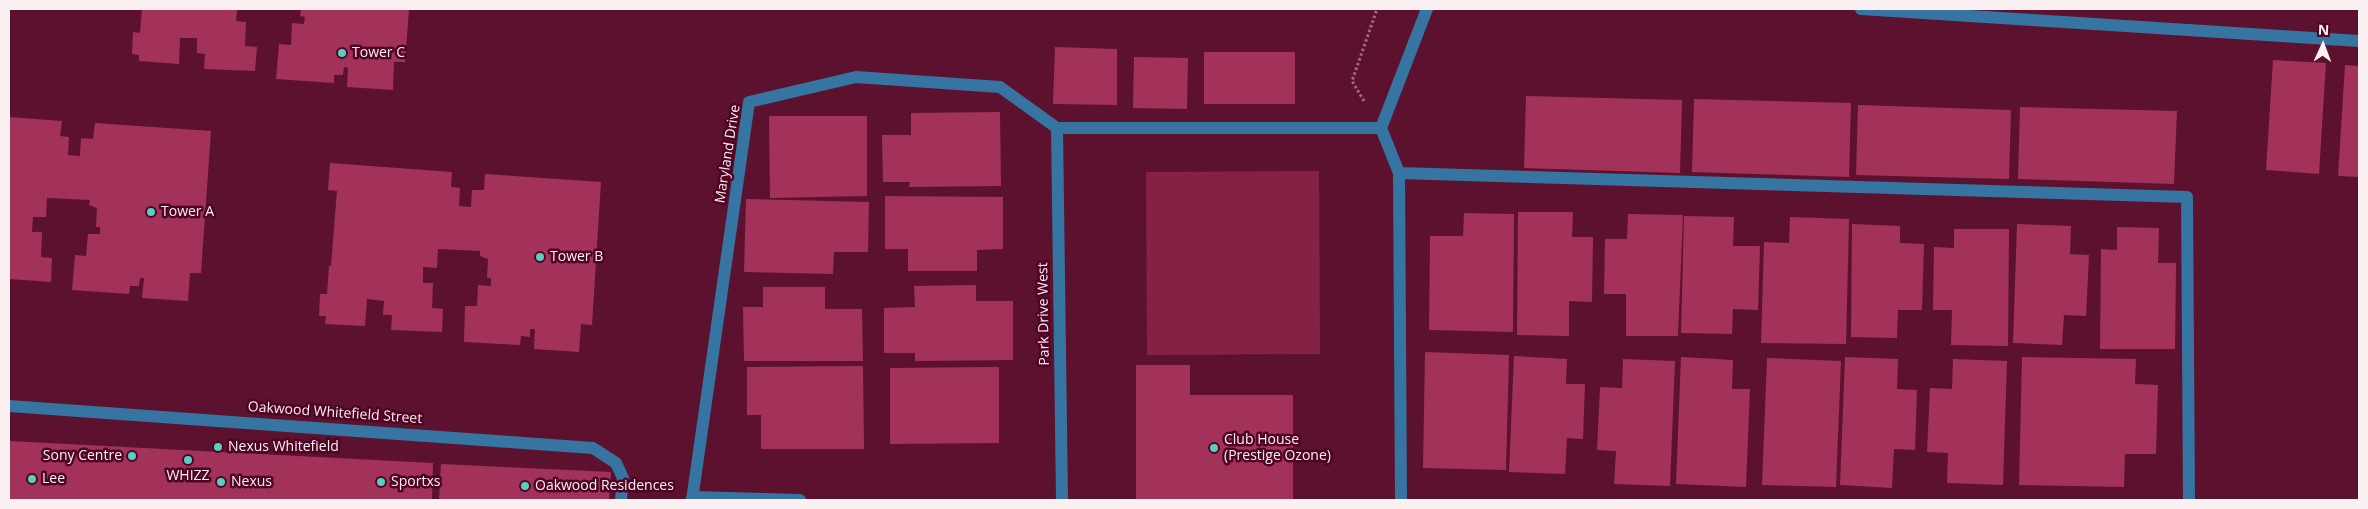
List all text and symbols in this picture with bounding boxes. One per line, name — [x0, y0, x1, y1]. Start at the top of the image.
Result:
north arrow — [2298, 20, 2348, 70]
text: N — [2318, 20, 2330, 39]
place label: Tower C — [352, 45, 405, 61]
marker: Tower C — [336, 47, 348, 59]
street label: Maryland Drive — [712, 104, 744, 204]
place label: Tower A — [161, 204, 214, 220]
marker: Tower A — [145, 206, 157, 218]
place label: Tower B — [550, 249, 603, 265]
marker: Tower B — [534, 251, 546, 263]
street label: Park Drive West — [1035, 262, 1053, 366]
street label: Oakwood Whitefield Street — [247, 399, 423, 427]
place label: Club House (Prestige Ozone) — [1224, 432, 1331, 464]
place label: Nexus Whitefield — [228, 439, 339, 455]
marker: Nexus Whitefield — [212, 441, 224, 453]
marker: Club House (Prestige Ozone) — [1208, 442, 1220, 454]
place label: Sony Centre — [43, 448, 122, 464]
marker: Sony Centre — [126, 450, 138, 462]
marker: WHIZZ — [182, 454, 194, 466]
place label: WHIZZ — [166, 468, 210, 484]
place label: Lee — [42, 471, 65, 487]
marker: Lee — [26, 473, 38, 485]
place label: Nexus — [231, 474, 272, 490]
place label: Sportxs — [391, 474, 440, 490]
marker: Nexus — [215, 476, 227, 488]
marker: Sportxs — [375, 476, 387, 488]
place label: Oakwood Residences — [535, 478, 674, 494]
marker: Oakwood Residences — [519, 480, 531, 492]

